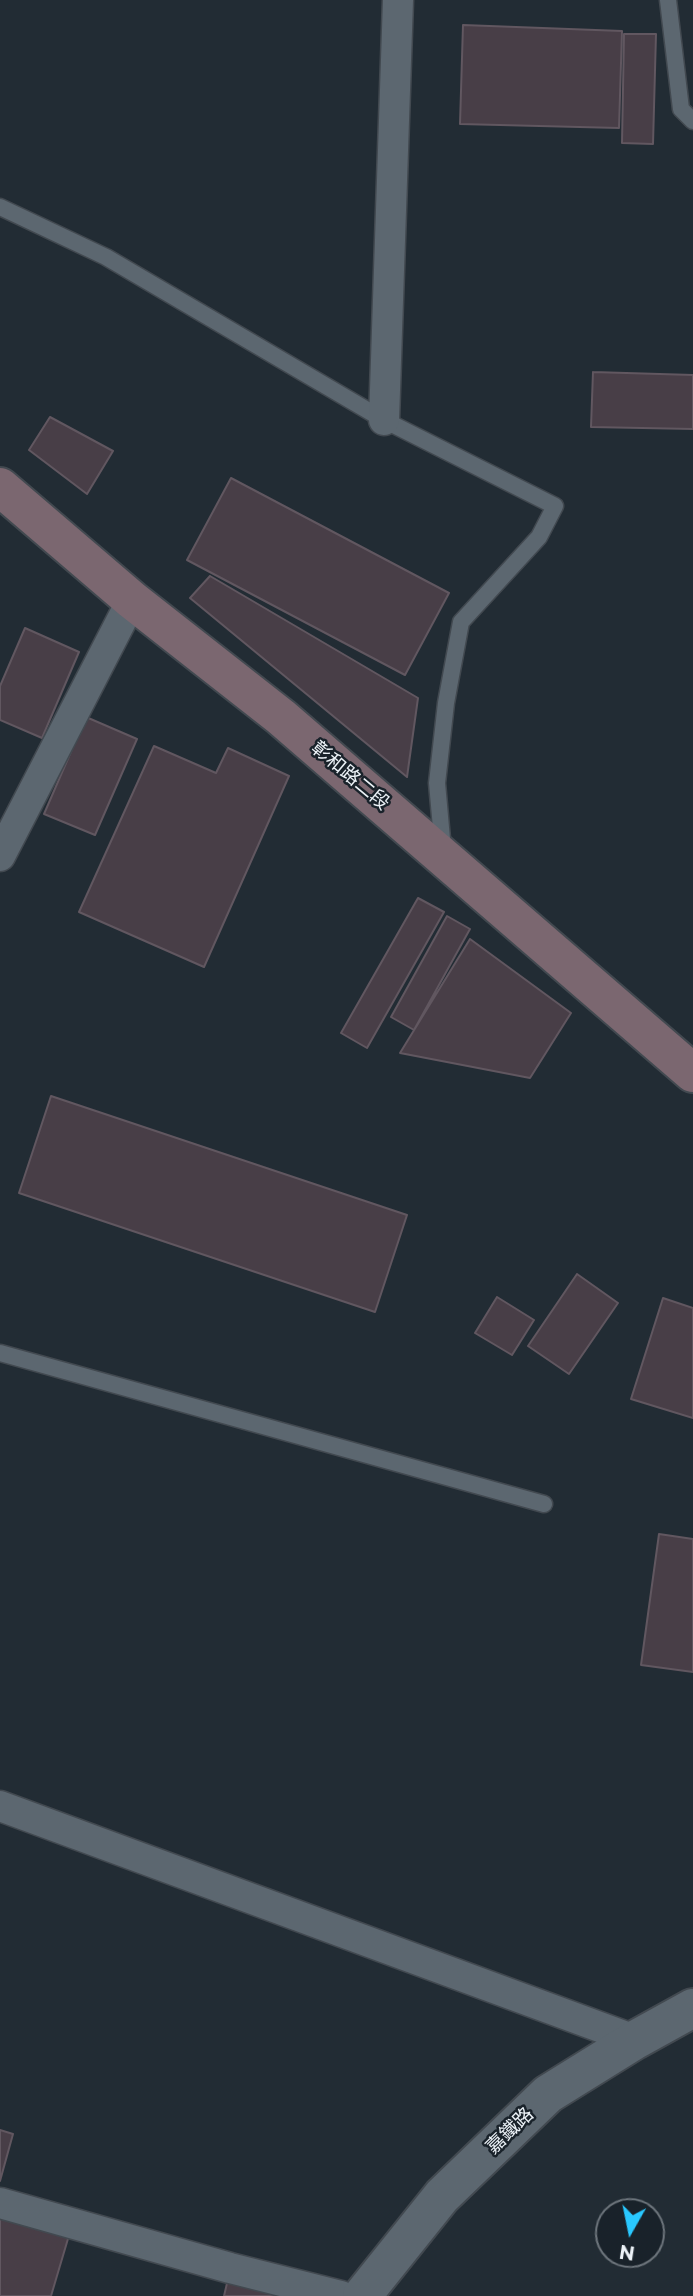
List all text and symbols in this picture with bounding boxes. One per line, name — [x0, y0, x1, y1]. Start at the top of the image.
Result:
street label: 彰和路二段 — [306, 737, 394, 815]
street label: 嘉鐵路 — [482, 2103, 538, 2159]
north arrow — [595, 2198, 665, 2268]
text: N — [618, 2240, 636, 2265]

